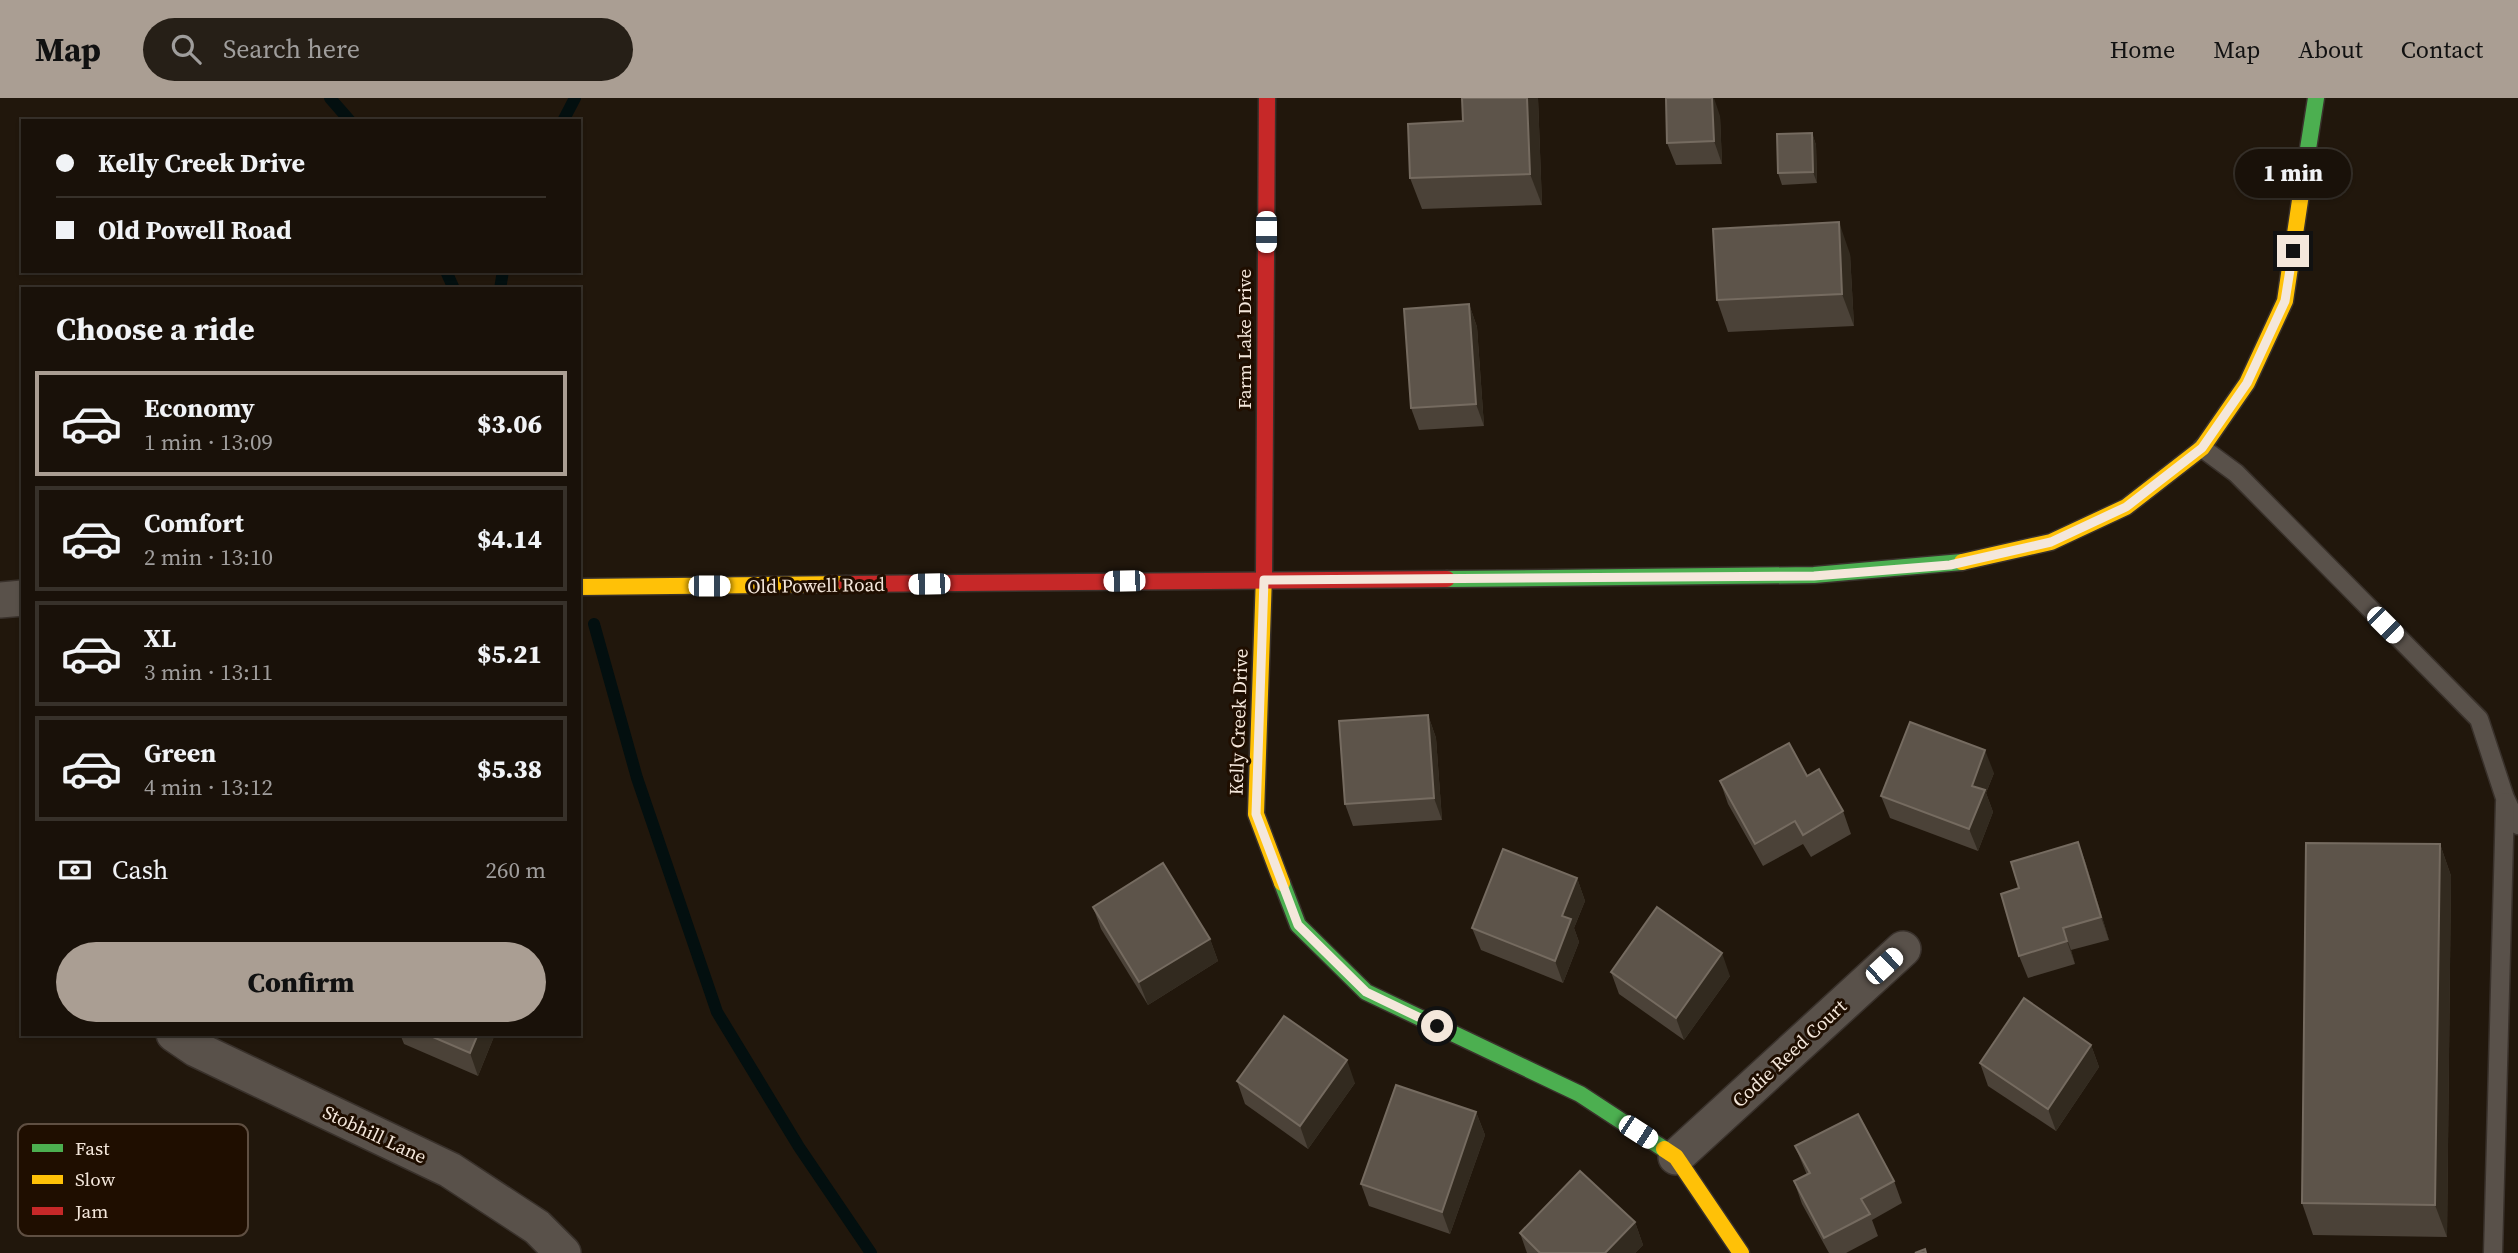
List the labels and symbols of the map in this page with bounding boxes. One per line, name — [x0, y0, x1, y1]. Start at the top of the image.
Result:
callout: 1 min — [2235, 150, 2351, 198]
car — [1256, 211, 1277, 253]
route end — [2277, 235, 2309, 267]
street label: Farm Lake Drive — [1231, 269, 1257, 409]
car — [1103, 570, 1146, 592]
street label: Old Powell Road — [747, 571, 885, 599]
car — [908, 573, 951, 595]
car — [689, 576, 731, 597]
car — [2363, 603, 2408, 647]
street label: Kelly Creek Drive — [1222, 648, 1254, 796]
car — [1862, 944, 1907, 988]
street label: Codie Reed Court — [1726, 993, 1852, 1113]
route start — [1421, 1010, 1453, 1042]
street label: Stobhill Lane — [319, 1099, 431, 1169]
car — [1615, 1112, 1662, 1152]
legend — [18, 1124, 248, 1236]
text: Fast — [75, 1135, 110, 1161]
text: Slow — [75, 1166, 116, 1192]
text: Jam — [74, 1198, 108, 1224]

